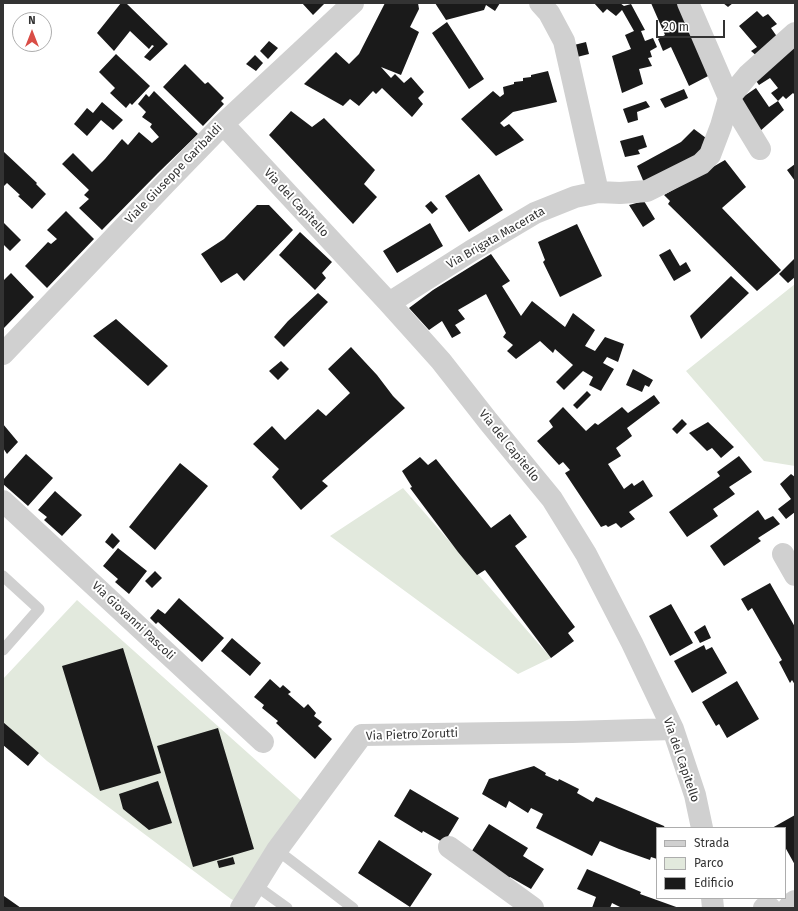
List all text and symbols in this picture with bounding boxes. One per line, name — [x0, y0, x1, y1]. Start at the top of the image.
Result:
north arrow — [12, 12, 52, 52]
scale bar — [658, 12, 727, 38]
text: N — [28, 14, 36, 27]
text: 20 m — [663, 20, 689, 34]
street label: Viale Giuseppe Garibaldi — [123, 121, 225, 227]
street label: Via del Capitello — [261, 166, 331, 240]
street label: Via Brigata Macerata — [444, 204, 548, 272]
street label: Via del Capitello — [476, 407, 542, 485]
street label: Via Giovanni Pascoli — [88, 579, 178, 663]
street label: Via del Capitello — [660, 716, 702, 804]
street label: Via Pietro Zorutti — [366, 726, 458, 744]
legend — [656, 827, 786, 899]
text: Strada — [694, 836, 729, 850]
text: Parco — [694, 856, 724, 870]
text: Edificio — [694, 876, 734, 890]

